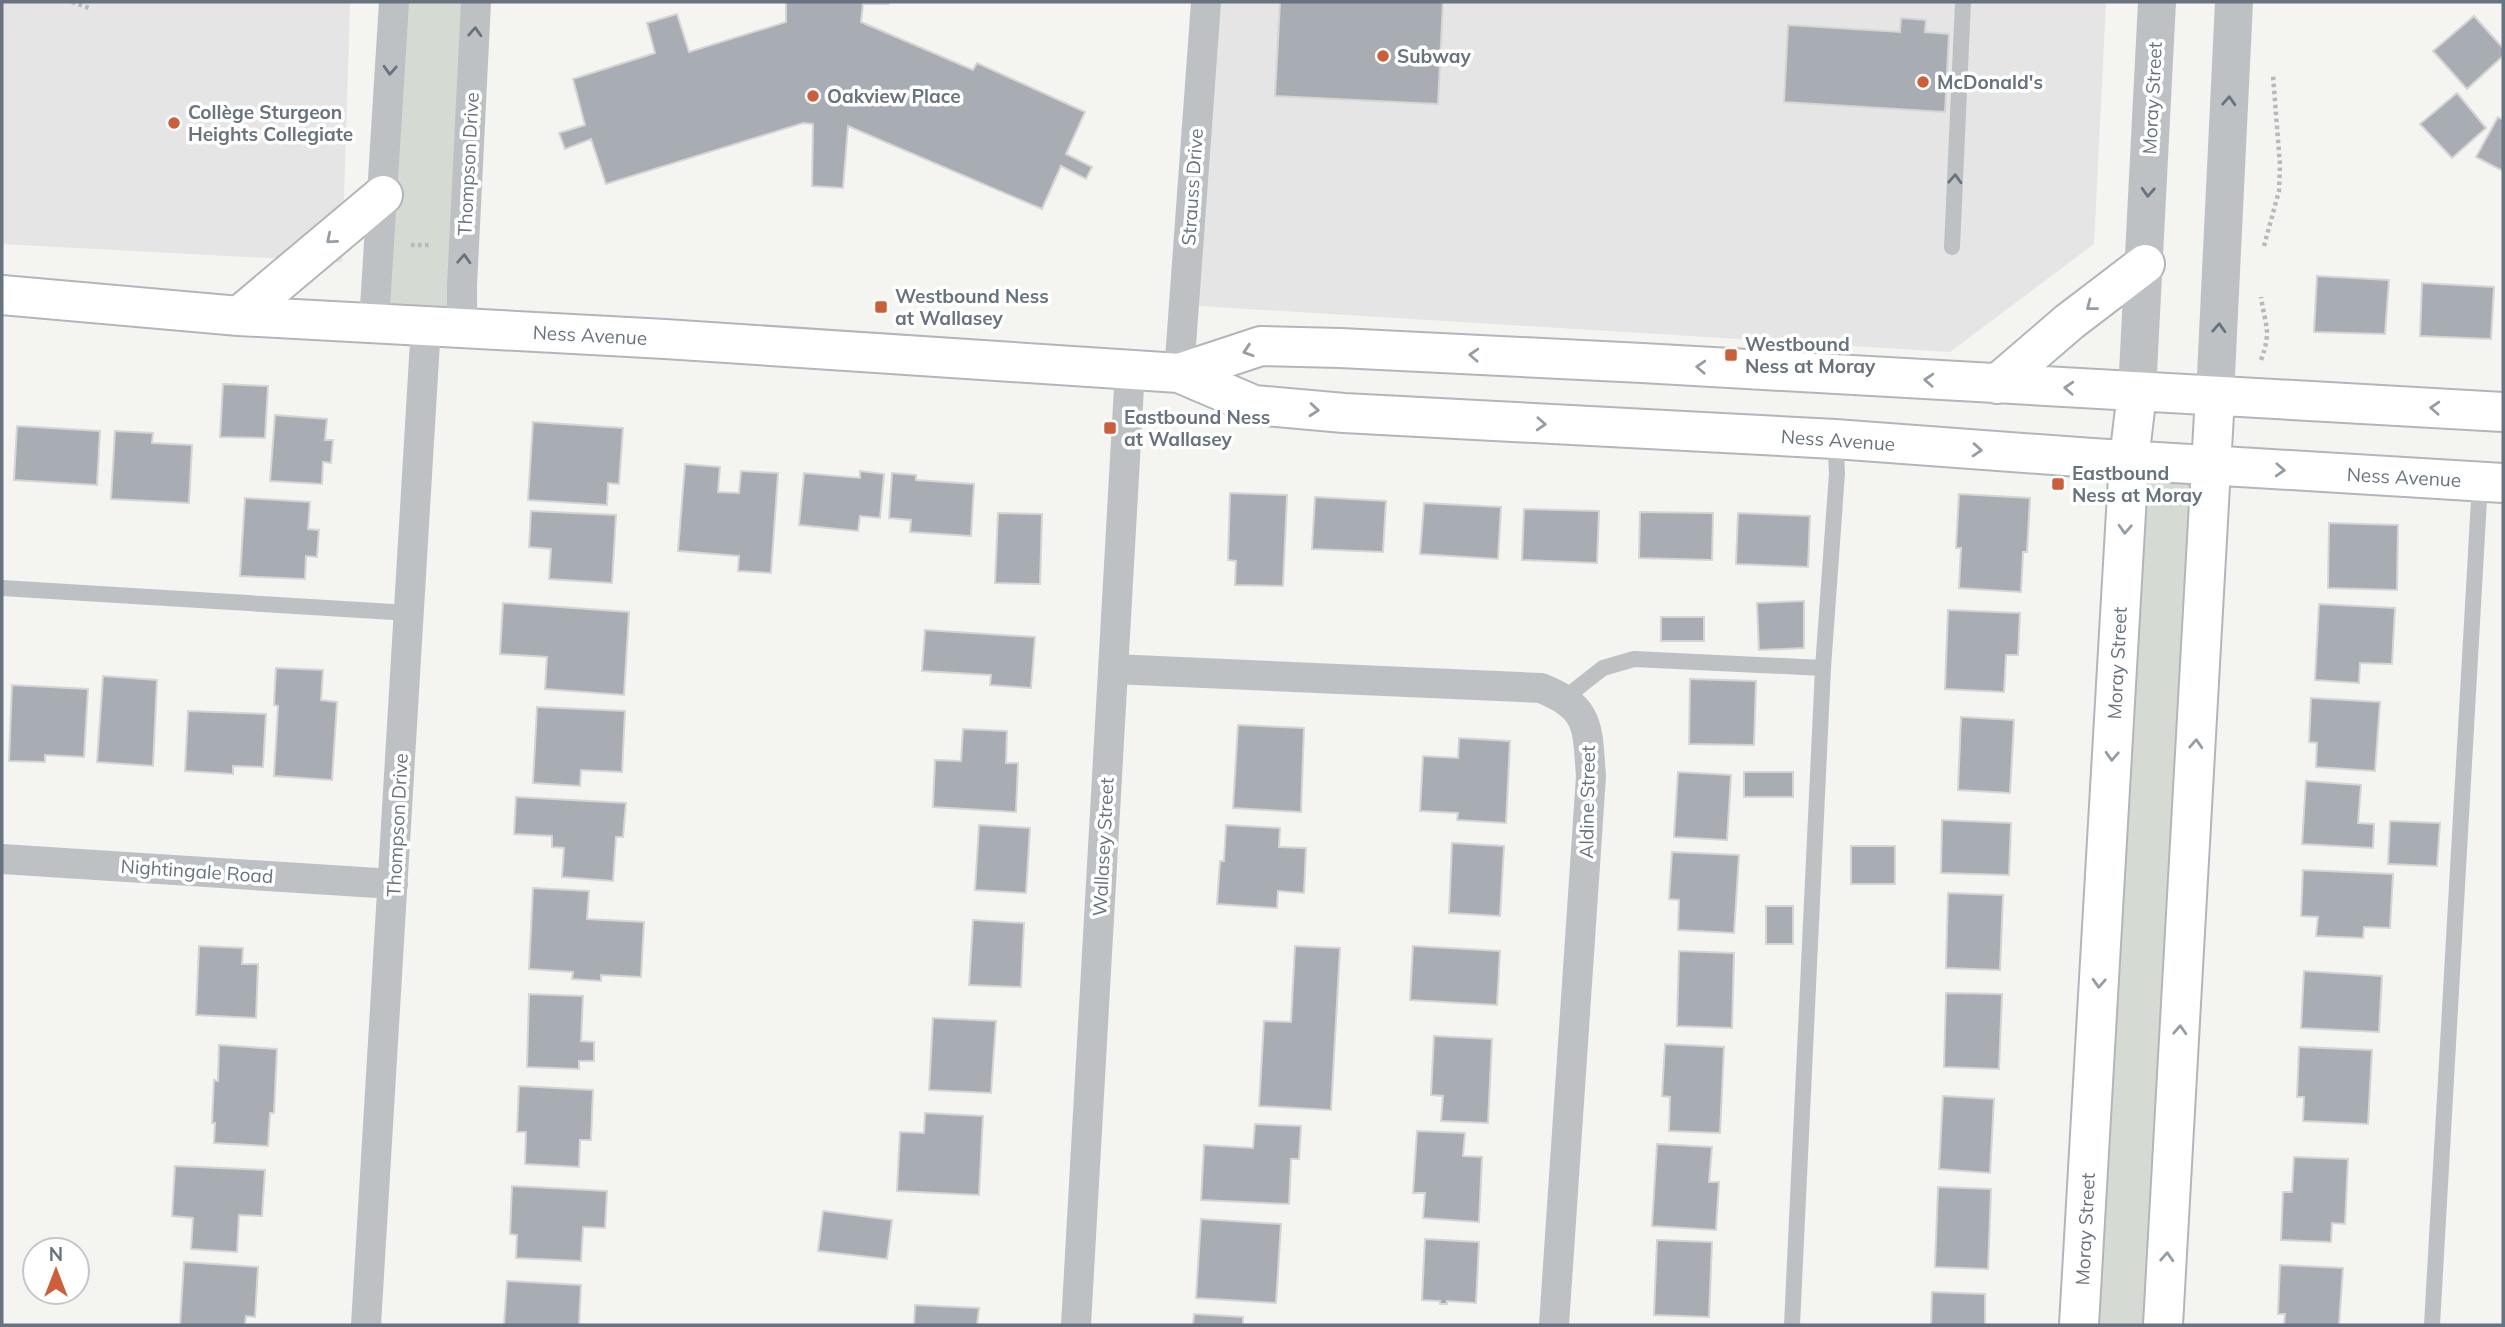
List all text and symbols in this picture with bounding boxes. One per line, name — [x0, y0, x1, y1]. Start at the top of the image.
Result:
one-way arrow — [467, 26, 482, 37]
street label: Moray Street — [2137, 41, 2167, 155]
place label: Subway — [1397, 44, 1471, 68]
marker: Subway — [1375, 48, 1391, 64]
one-way arrow — [382, 65, 397, 76]
place label: McDonald's — [1937, 70, 2043, 94]
marker: McDonald's — [1915, 74, 1931, 90]
place label: Oakview Place — [827, 84, 961, 108]
marker: Oakview Place — [805, 88, 821, 104]
street label: Thompson Drive — [452, 92, 484, 236]
one-way arrow — [2222, 95, 2237, 106]
place label: Collège Sturgeon Heights Collegiate — [188, 100, 353, 146]
marker: Collège Sturgeon Heights Collegiate — [166, 115, 182, 131]
street label: Strauss Drive — [1176, 128, 1208, 246]
one-way arrow — [1947, 173, 1962, 184]
one-way arrow — [2140, 187, 2155, 198]
one-way arrow — [326, 230, 338, 243]
one-way arrow — [456, 253, 471, 264]
place label: Westbound Ness at Wallasey — [895, 284, 1049, 330]
one-way arrow — [2086, 297, 2098, 310]
marker: Westbound Ness at Wallasey — [873, 299, 889, 315]
street label: Ness Avenue — [532, 320, 648, 350]
one-way arrow — [2211, 322, 2226, 333]
place label: Westbound Ness at Moray — [1745, 332, 1876, 378]
one-way arrow — [1242, 343, 1254, 357]
marker: Westbound Ness at Moray — [1723, 347, 1739, 363]
one-way arrow — [1469, 348, 1480, 363]
one-way arrow — [1696, 360, 1707, 375]
one-way arrow — [1923, 373, 1934, 388]
one-way arrow — [2063, 380, 2074, 395]
one-way arrow — [2429, 401, 2440, 416]
one-way arrow — [1309, 402, 1320, 417]
place label: Eastbound Ness at Wallasey — [1124, 405, 1270, 451]
one-way arrow — [1536, 417, 1547, 432]
marker: Eastbound Ness at Wallasey — [1102, 420, 1118, 436]
street label: Ness Avenue — [1780, 424, 1896, 456]
one-way arrow — [1972, 442, 1983, 457]
place label: Eastbound Ness at Moray — [2072, 461, 2203, 507]
street label: Ness Avenue — [2346, 462, 2462, 492]
one-way arrow — [2275, 463, 2286, 478]
marker: Eastbound Ness at Moray — [2050, 476, 2066, 492]
one-way arrow — [2117, 523, 2132, 534]
street label: Moray Street — [2102, 606, 2132, 720]
one-way arrow — [2188, 738, 2203, 749]
street label: Aldine Street — [1574, 745, 1600, 859]
one-way arrow — [2104, 750, 2119, 761]
street label: Thompson Drive — [381, 753, 413, 897]
street label: Wallasey Street — [1087, 777, 1119, 917]
street label: Nightingale Road — [120, 854, 274, 888]
one-way arrow — [2091, 978, 2106, 989]
one-way arrow — [2172, 1024, 2187, 1035]
street label: Moray Street — [2070, 1172, 2100, 1286]
north arrow — [21, 1236, 91, 1306]
text: N — [49, 1242, 63, 1266]
one-way arrow — [2159, 1251, 2174, 1262]

